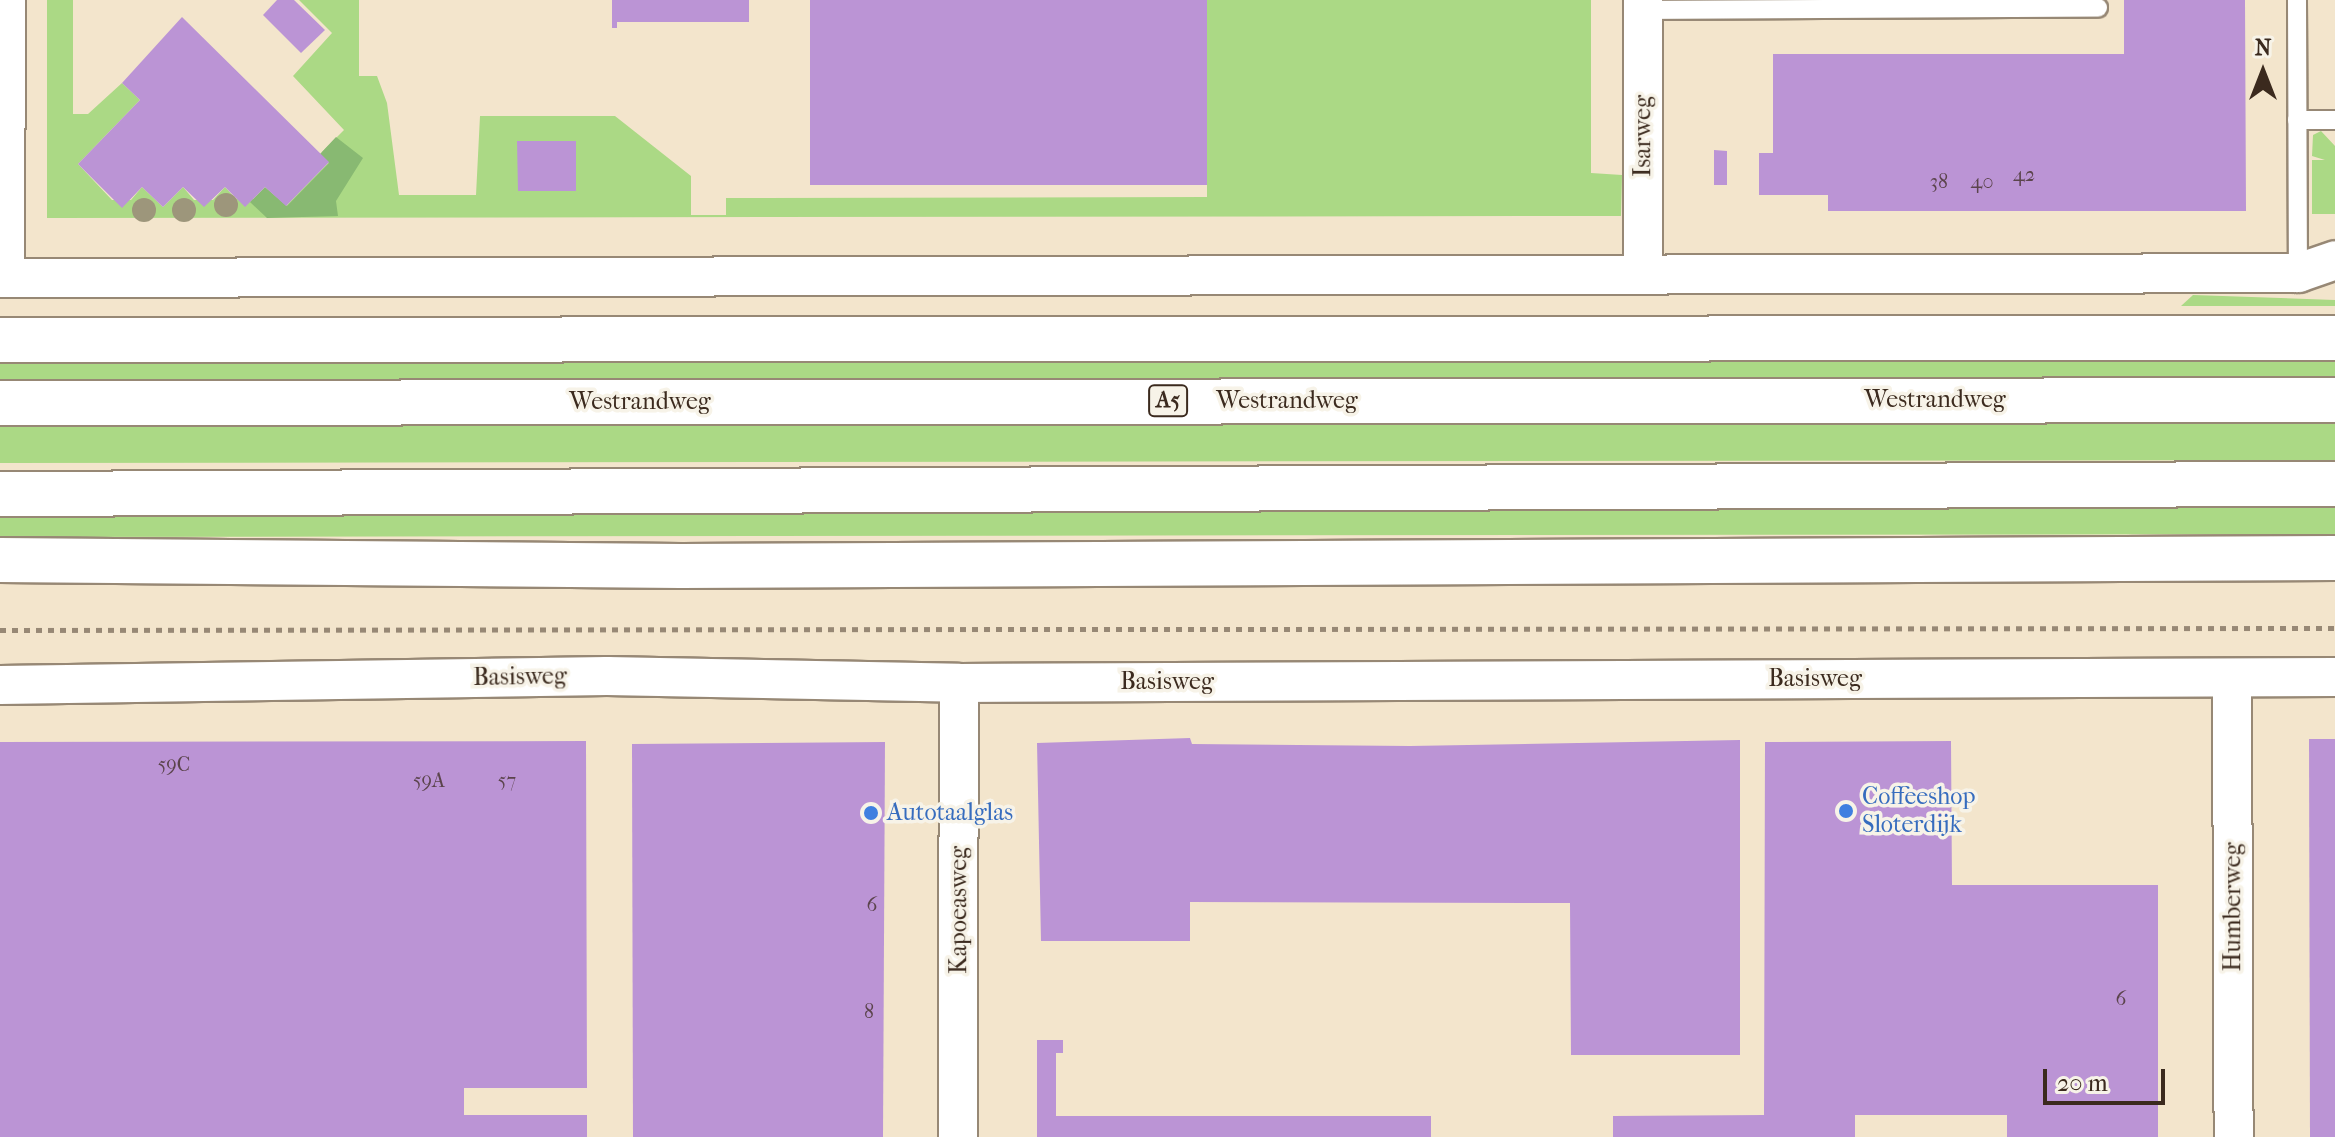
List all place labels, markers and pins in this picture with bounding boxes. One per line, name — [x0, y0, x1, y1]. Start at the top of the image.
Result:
place label: Coffeeshop Sloterdijk — [1862, 783, 1976, 839]
place label: Autotaalglas — [887, 799, 1013, 827]
marker: Coffeeshop Sloterdijk — [1837, 802, 1855, 820]
marker: Autotaalglas — [862, 804, 880, 822]

